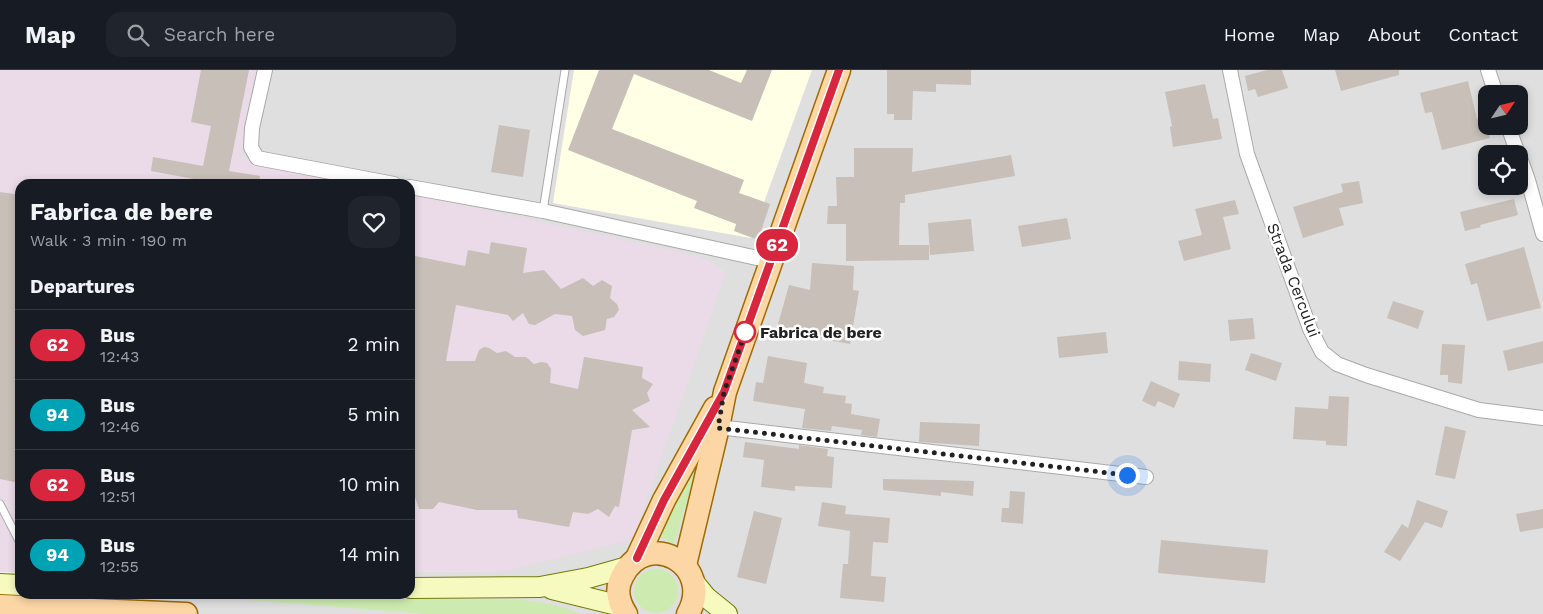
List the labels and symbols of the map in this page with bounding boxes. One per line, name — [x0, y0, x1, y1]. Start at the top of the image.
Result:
north arrow — [1478, 85, 1528, 135]
street label: Strada Cercului — [1263, 220, 1324, 340]
line badge: 62 — [754, 229, 800, 261]
marker: Fabrica de bere — [734, 321, 756, 343]
place label: Fabrica de bere — [760, 323, 882, 342]
your location — [1115, 463, 1140, 488]

